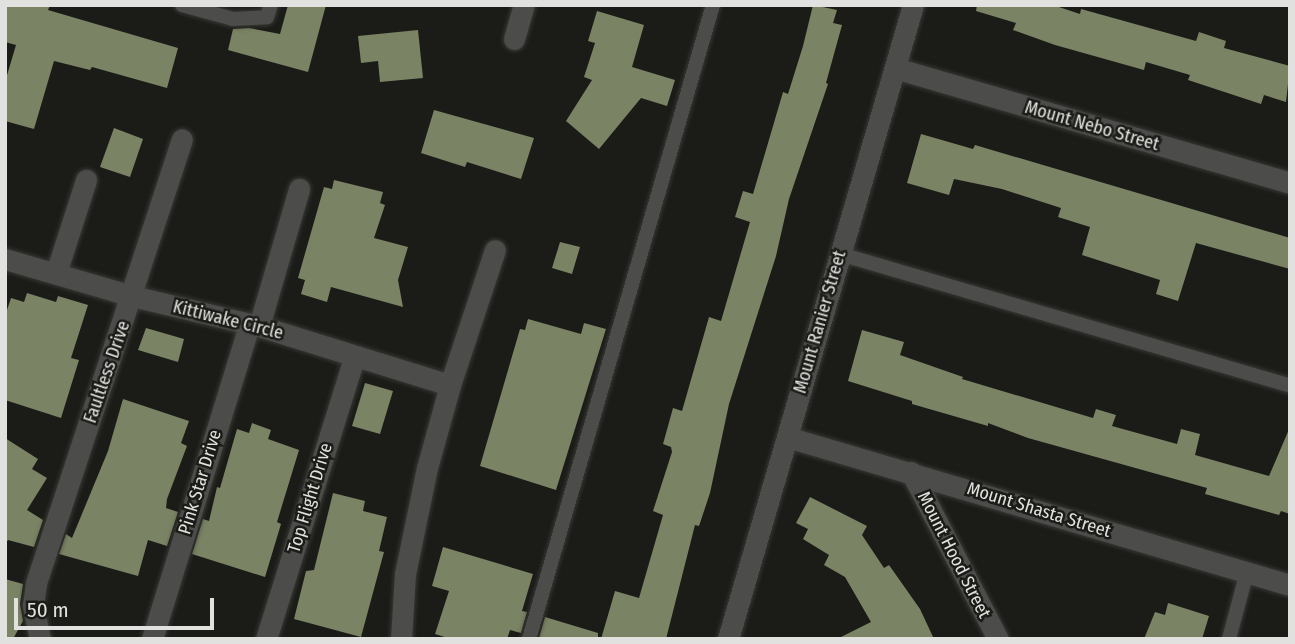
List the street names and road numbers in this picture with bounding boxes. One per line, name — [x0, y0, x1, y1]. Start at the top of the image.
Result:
street label: Mount Nebo Street — [1022, 97, 1162, 155]
street label: Mount Ranier Street — [789, 248, 851, 396]
street label: Kittiwake Circle — [171, 296, 285, 344]
street label: Faultless Drive — [79, 318, 135, 426]
street label: Pink Star Drive — [174, 427, 226, 537]
street label: Top Flight Drive — [283, 440, 337, 556]
street label: Mount Shasta Street — [965, 478, 1113, 542]
street label: Mount Hood Street — [913, 488, 995, 622]

